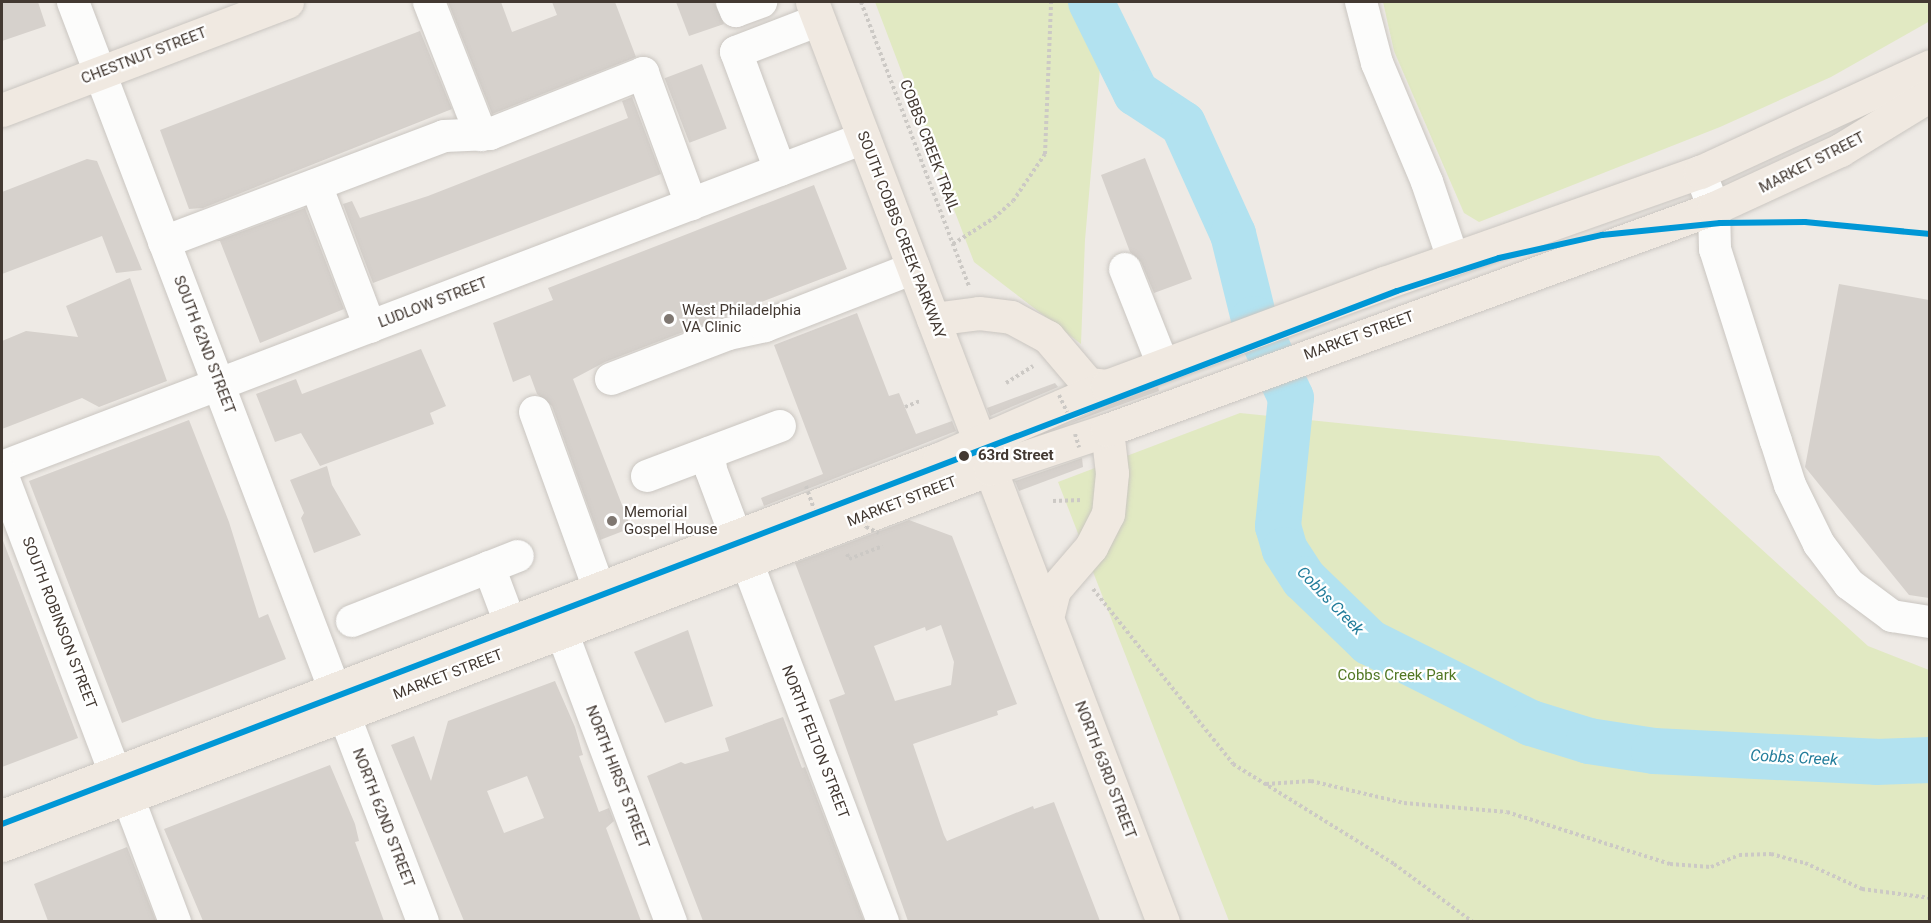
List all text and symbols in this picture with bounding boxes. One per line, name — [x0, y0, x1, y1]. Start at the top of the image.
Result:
street label: CHESTNUT STREET — [79, 24, 209, 88]
street label: COBBS CREEK TRAIL — [895, 77, 963, 215]
street label: SOUTH COBBS CREEK PARKWAY — [853, 129, 949, 341]
street label: MARKET STREET — [1756, 129, 1868, 197]
street label: SOUTH 62ND STREET — [169, 273, 239, 417]
street label: LUDLOW STREET — [376, 274, 490, 332]
place label: West Philadelphia VA Clinic — [682, 301, 801, 336]
street label: MARKET STREET — [1301, 308, 1417, 364]
marker: West Philadelphia VA Clinic — [660, 310, 678, 328]
marker: 63rd Street — [955, 447, 973, 465]
place label: 63rd Street — [978, 447, 1054, 465]
street label: MARKET STREET — [845, 473, 959, 531]
place label: Memorial Gospel House — [624, 503, 717, 538]
marker: Memorial Gospel House — [605, 514, 619, 528]
street label: SOUTH ROBINSON STREET — [18, 534, 100, 712]
water label: Cobbs Creek — [1293, 563, 1367, 639]
street label: MARKET STREET — [391, 646, 505, 704]
street label: NORTH FELTON STREET — [777, 663, 853, 821]
park label: Cobbs Creek Park — [1338, 667, 1456, 685]
street label: NORTH 63RD STREET — [1070, 699, 1140, 841]
street label: NORTH HIRST STREET — [581, 703, 653, 851]
street label: NORTH 62ND STREET — [348, 746, 418, 890]
water label: Cobbs Creek — [1750, 746, 1838, 770]

